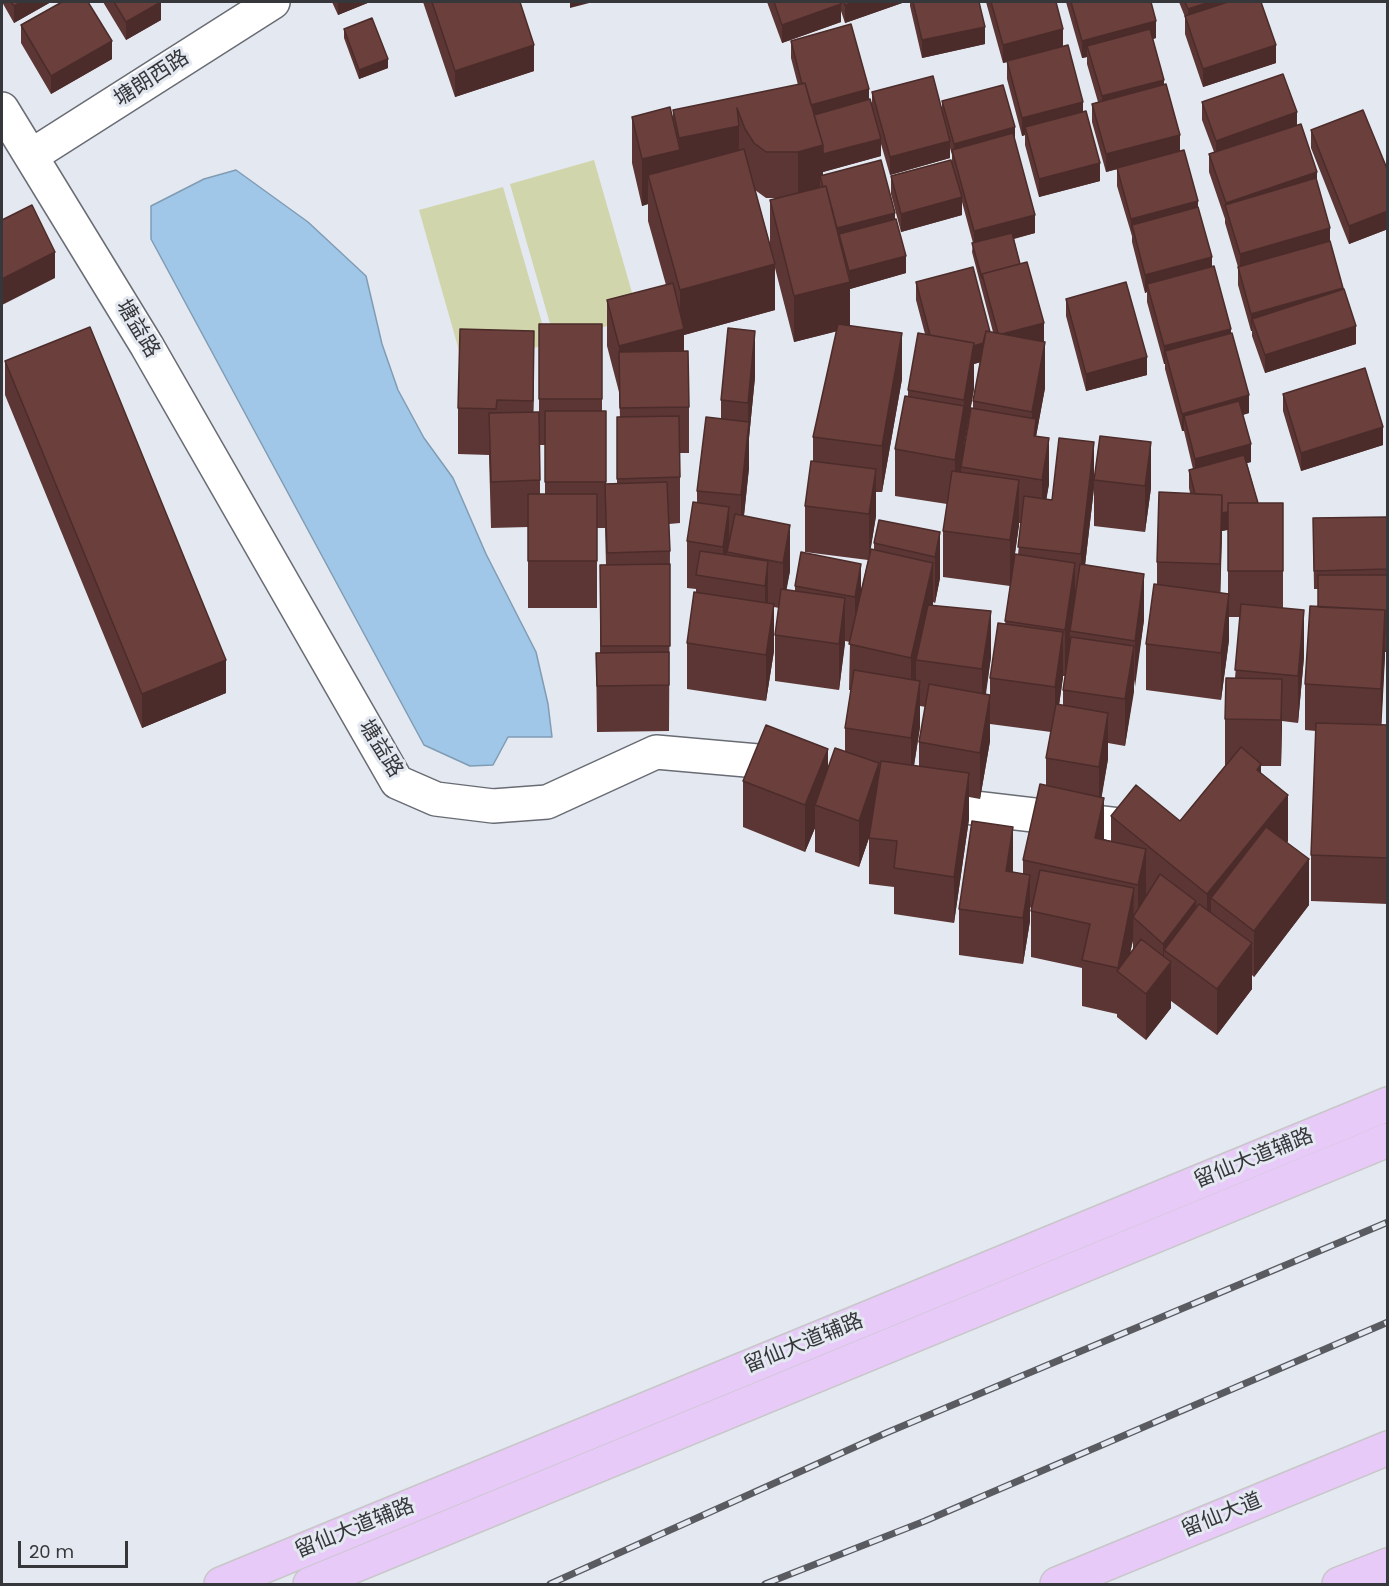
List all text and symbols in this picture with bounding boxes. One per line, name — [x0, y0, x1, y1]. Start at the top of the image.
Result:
street label: 塘朗西路 — [110, 46, 194, 112]
street label: 塘益路 — [110, 296, 164, 362]
street label: 塘益路 — [353, 716, 407, 782]
street label: 留仙大道辅路 — [1191, 1124, 1317, 1194]
street label: 留仙大道辅路 — [741, 1309, 867, 1379]
street label: 留仙大道 — [1178, 1489, 1266, 1543]
street label: 留仙大道辅路 — [292, 1494, 418, 1564]
scale bar — [21, 1529, 130, 1567]
text: 20 m — [29, 1539, 74, 1564]

